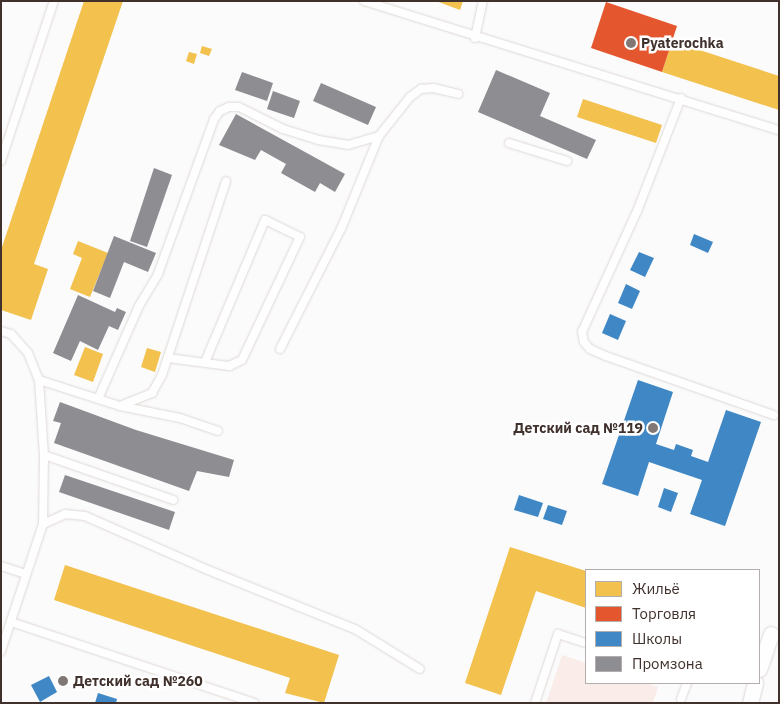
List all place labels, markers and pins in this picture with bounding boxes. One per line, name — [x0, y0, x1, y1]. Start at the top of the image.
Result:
place label: Pyaterochka — [641, 35, 724, 51]
marker: Pyaterochka — [625, 37, 637, 49]
place label: Детский сад №119 — [513, 420, 643, 436]
marker: Детский сад №119 — [647, 422, 659, 434]
place label: Детский сад №260 — [73, 673, 203, 689]
marker: Детский сад №260 — [57, 675, 69, 687]

